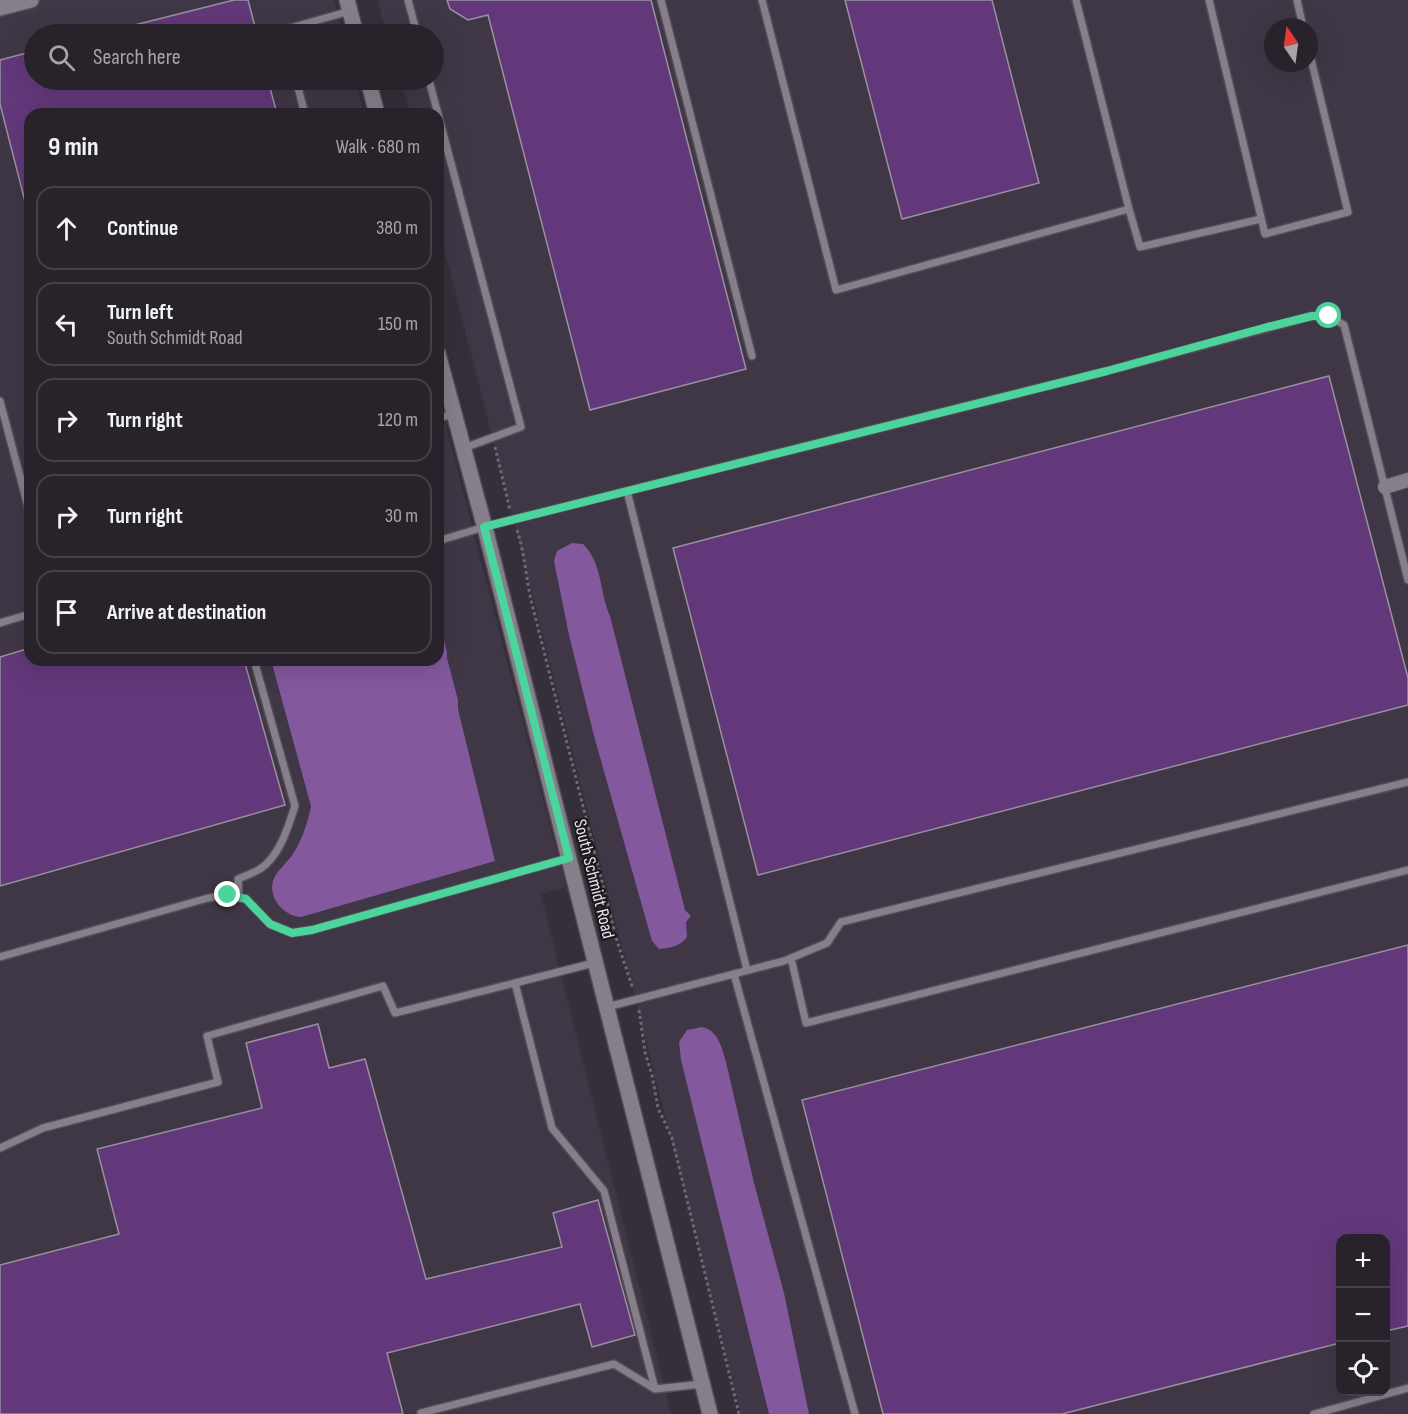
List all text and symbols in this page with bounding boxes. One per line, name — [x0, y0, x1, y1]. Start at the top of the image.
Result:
north arrow — [1264, 18, 1318, 72]
search box — [24, 24, 444, 90]
icon: search — [45, 41, 78, 74]
text: Search here — [93, 44, 180, 71]
text: 9 min — [48, 132, 98, 163]
text: Walk · 680 m — [336, 135, 420, 159]
icon: ahead — [50, 212, 83, 245]
text: Continue — [107, 215, 178, 242]
text: 380 m — [376, 216, 418, 240]
text: Turn left — [107, 299, 173, 326]
route start — [1315, 302, 1341, 328]
icon: left — [50, 308, 83, 341]
text: 150 m — [378, 312, 418, 336]
text: South Schmidt Road — [107, 326, 243, 350]
icon: right — [50, 404, 83, 437]
text: Turn right — [107, 407, 183, 434]
text: 120 m — [378, 408, 418, 432]
icon: right — [50, 500, 83, 533]
text: Turn right — [107, 503, 183, 530]
text: 30 m — [385, 504, 418, 528]
icon: arrive — [50, 596, 83, 629]
text: Arrive at destination — [107, 599, 266, 626]
street label: South Schmidt Road — [569, 817, 619, 941]
route end — [214, 881, 240, 907]
map controls — [1336, 1234, 1390, 1396]
button: + — [1336, 1234, 1390, 1288]
button: − — [1336, 1288, 1390, 1342]
button: locate — [1336, 1342, 1390, 1396]

